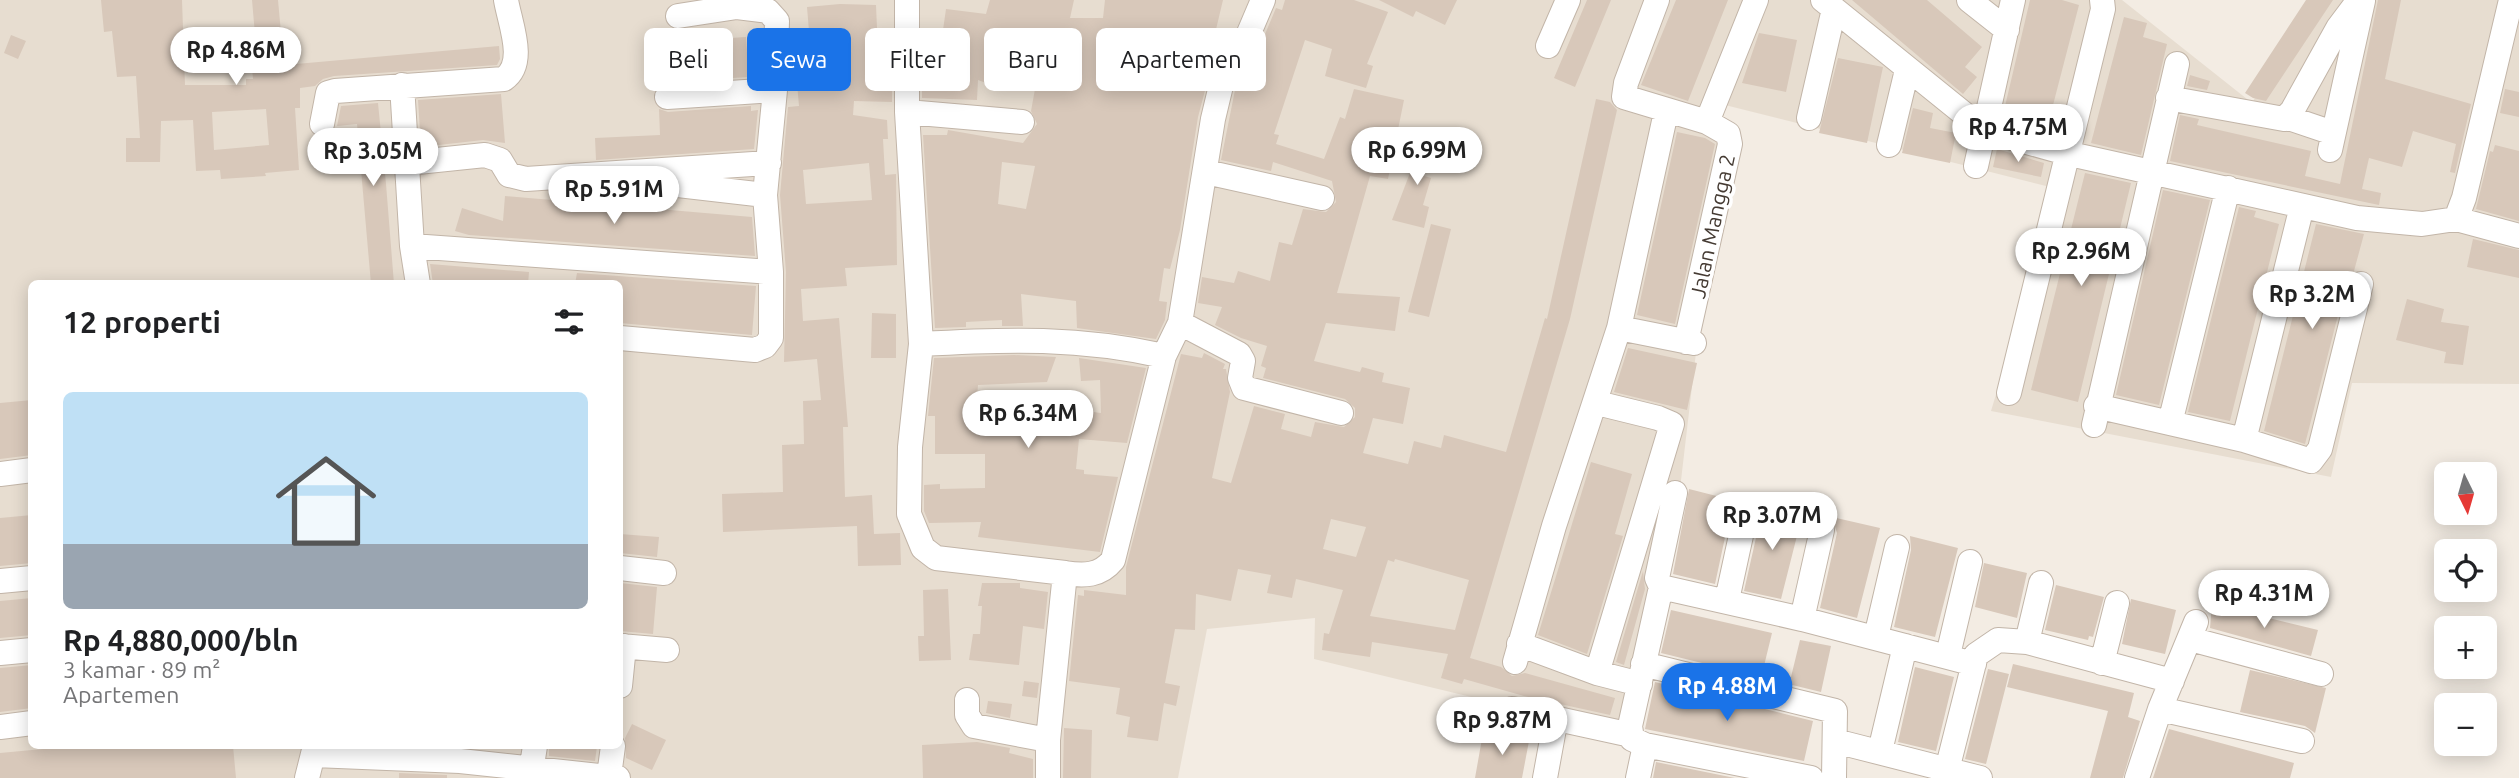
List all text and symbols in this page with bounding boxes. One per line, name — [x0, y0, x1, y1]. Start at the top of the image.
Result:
pin: Rp 4.86M — [164, 28, 308, 87]
chip: Beli — [644, 28, 733, 91]
chip: Sewa — [747, 28, 851, 91]
chip: Filter — [865, 28, 970, 91]
chip: Baru — [984, 28, 1082, 91]
chip: Apartemen — [1096, 28, 1266, 91]
text: Rp 4.86M — [186, 37, 286, 62]
pin: Rp 4.75M — [1946, 104, 2090, 164]
text: Rp 4.75M — [1968, 114, 2068, 139]
pin: Rp 3.05M — [301, 128, 445, 188]
pin: Rp 6.99M — [1345, 128, 1489, 187]
text: Rp 6.99M — [1367, 137, 1467, 162]
text: Rp 3.05M — [323, 138, 423, 163]
street label: Jalan Mangga 2 — [1685, 152, 1739, 300]
pin: Rp 5.91M — [542, 166, 686, 226]
text: Rp 5.91M — [564, 176, 664, 201]
pin: Rp 2.96M — [2009, 229, 2153, 288]
text: Rp 2.96M — [2031, 238, 2131, 263]
pin: Rp 3.2M — [2247, 272, 2377, 331]
text: Rp 3.2M — [2269, 281, 2355, 306]
icon: filters — [550, 303, 588, 341]
text: 12 properti — [63, 305, 221, 339]
pin: Rp 6.34M — [956, 391, 1100, 450]
text: Rp 6.34M — [978, 400, 1078, 425]
icon: home — [263, 438, 389, 564]
north arrow — [2434, 462, 2497, 525]
map controls — [2434, 462, 2497, 756]
pin: Rp 3.07M — [1700, 492, 1844, 552]
text: Rp 3.07M — [1722, 502, 1822, 527]
button: locate — [2434, 539, 2497, 602]
pin: Rp 4.31M — [2192, 570, 2336, 630]
text: Rp 4.31M — [2214, 580, 2314, 605]
button: + — [2434, 616, 2497, 679]
text: Rp 4,880,000/bln — [63, 623, 299, 657]
text: 3 kamar · 89 m² — [63, 657, 221, 682]
pin: Rp 4.88M — [1655, 664, 1799, 723]
text: Rp 4.88M — [1677, 673, 1777, 698]
text: Apartemen — [63, 682, 179, 707]
button: − — [2434, 693, 2497, 756]
pin: Rp 9.87M — [1430, 698, 1574, 757]
text: Rp 9.87M — [1452, 707, 1552, 732]

